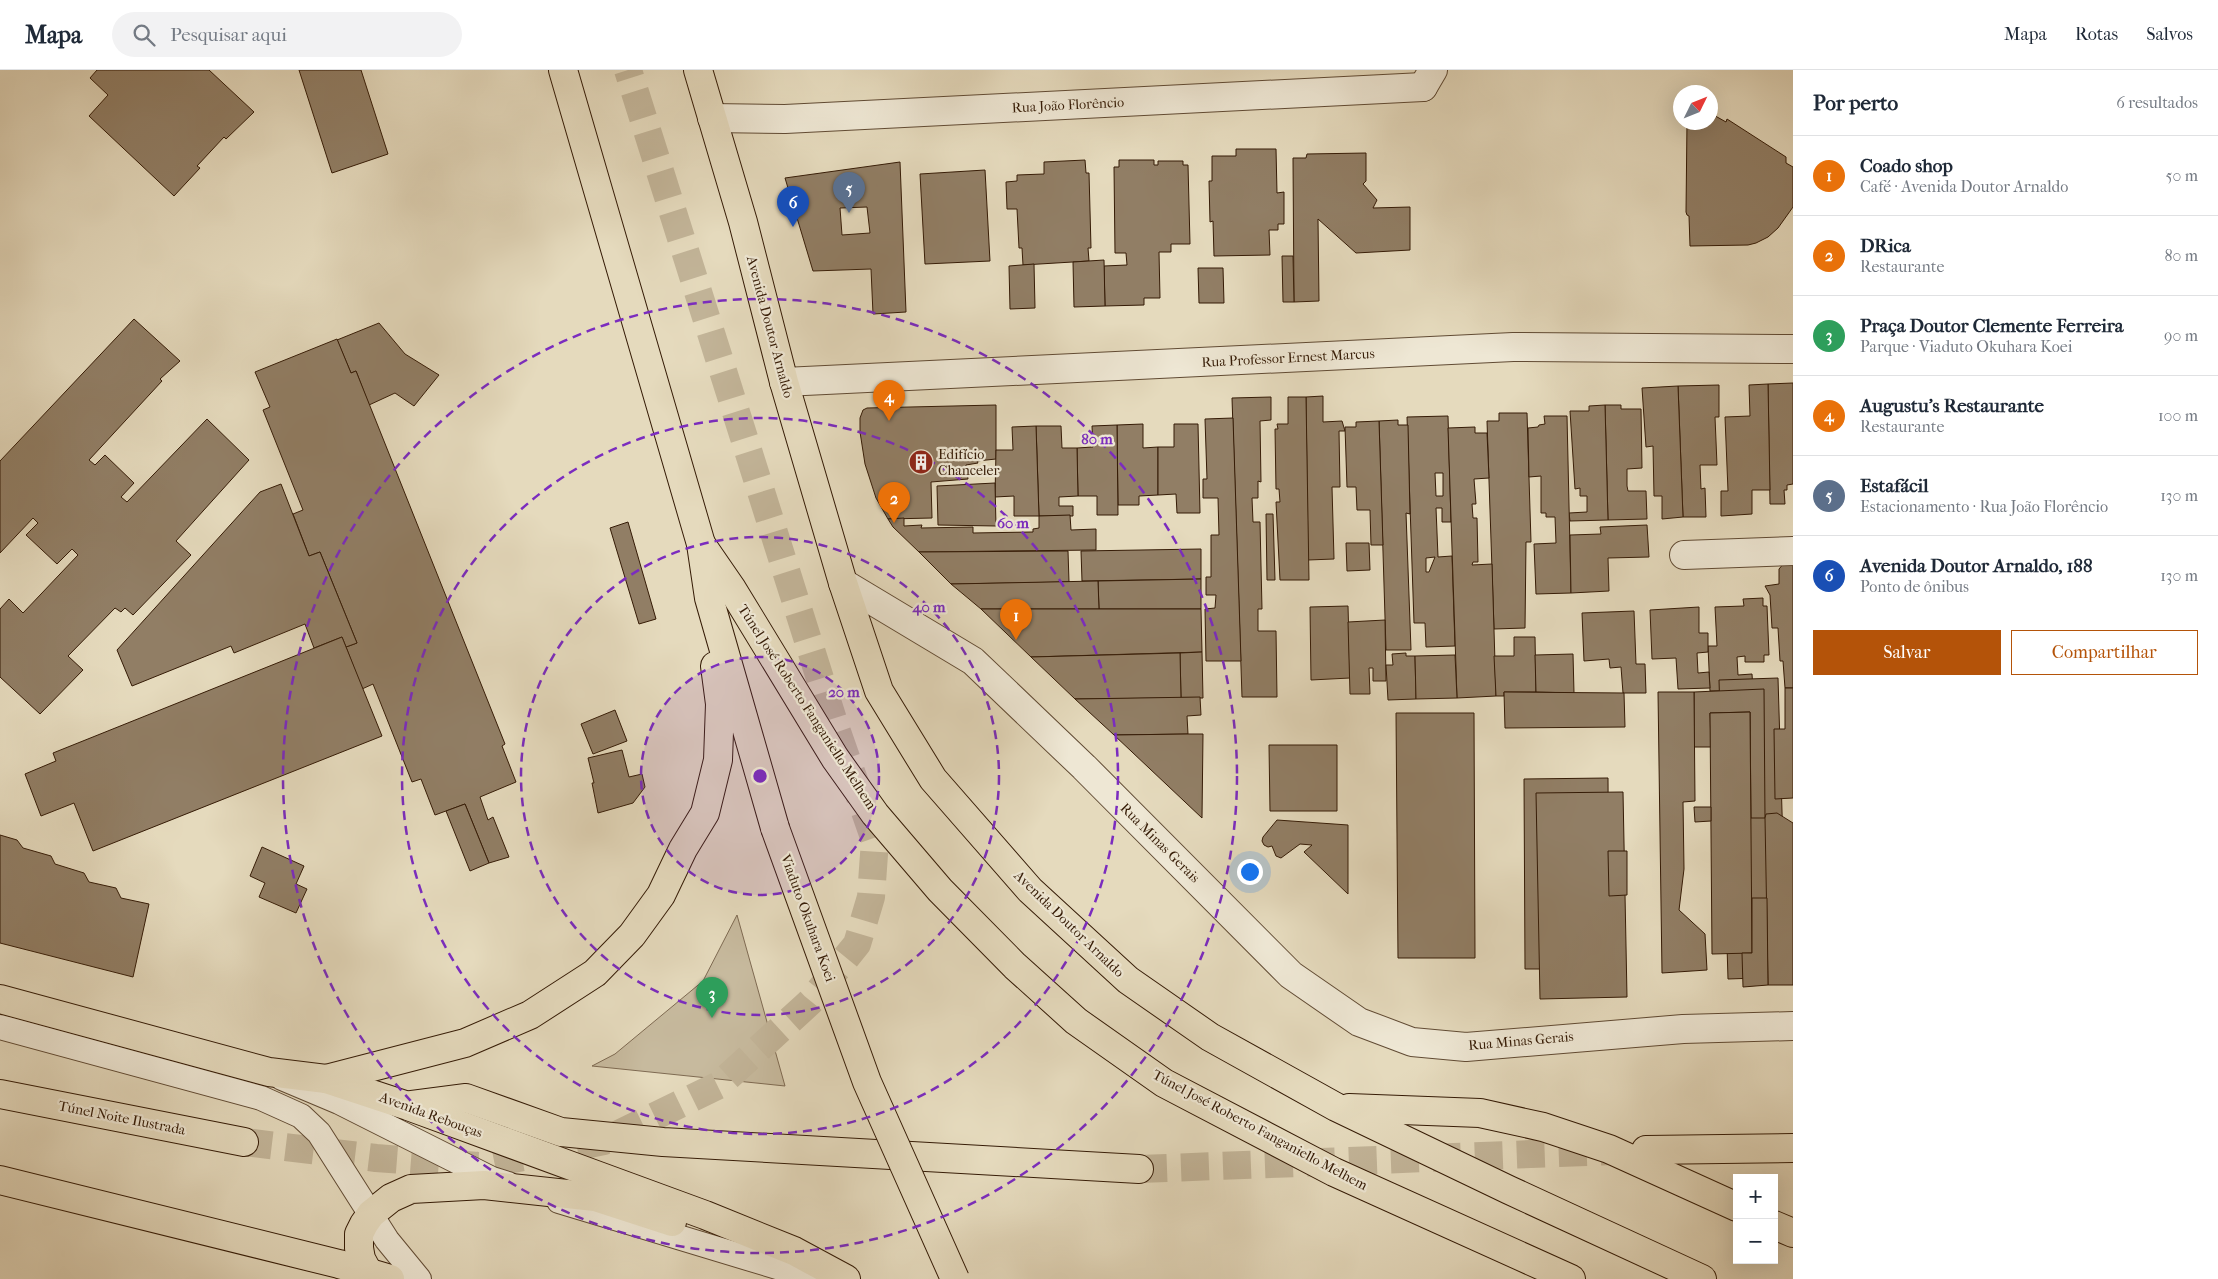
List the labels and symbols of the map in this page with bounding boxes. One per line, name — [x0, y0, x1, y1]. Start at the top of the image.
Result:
north arrow — [1673, 85, 1718, 130]
street label: Rua João Florêncio — [1011, 94, 1125, 116]
pin: 5 — [833, 172, 865, 213]
pin: 6 — [777, 186, 809, 227]
street label: Avenida Doutor Arnaldo — [743, 253, 797, 400]
street label: Rua Professor Ernest Marcus — [1201, 345, 1375, 371]
pin: 4 — [873, 380, 905, 421]
text: 80 m — [1081, 430, 1113, 448]
place label: Edifício Chanceler — [938, 446, 1000, 479]
building icon: Edifício Chanceler — [908, 449, 934, 475]
pin: 2 — [878, 482, 910, 523]
text: 60 m — [997, 514, 1030, 532]
text: 40 m — [912, 598, 946, 616]
pin: 1 — [1000, 599, 1032, 640]
street label: Túnel José Roberto Fanganiello Melhem — [734, 601, 880, 813]
text: 20 m — [828, 683, 860, 701]
centre of rings — [751, 767, 769, 785]
street label: Rua Minas Gerais — [1117, 800, 1203, 886]
street label: Viaduto Okuhara Koei — [777, 851, 839, 984]
your location — [1237, 859, 1263, 885]
street label: Avenida Doutor Arnaldo — [1010, 866, 1128, 981]
pin: 3 — [696, 977, 728, 1018]
street label: Rua Minas Gerais — [1468, 1028, 1574, 1054]
street label: Túnel José Roberto Fanganiello Melhem — [1150, 1066, 1371, 1194]
street label: Avenida Rebouças — [376, 1088, 485, 1142]
street label: Túnel Noite Ilustrada — [57, 1097, 187, 1139]

